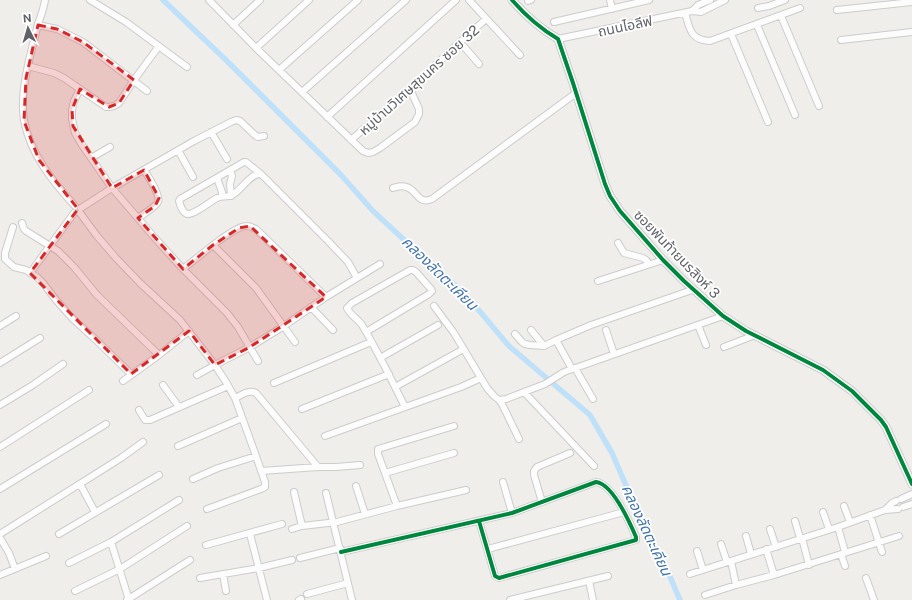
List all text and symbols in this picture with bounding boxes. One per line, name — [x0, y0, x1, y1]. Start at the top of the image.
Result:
north arrow — [8, 8, 48, 48]
text: N — [22, 12, 32, 24]
street label: ถนนไอลีฟ — [596, 12, 654, 40]
street label: หมู่บ้านวิเศษสุขนคร ซอย 32 — [356, 22, 483, 139]
street label: ซอยพันท้ายนรสิงห์ 3 — [631, 207, 723, 302]
water label: คลองลัดตะเคียน — [399, 233, 482, 314]
water label: คลองลัดตะเคียน — [618, 482, 676, 579]

